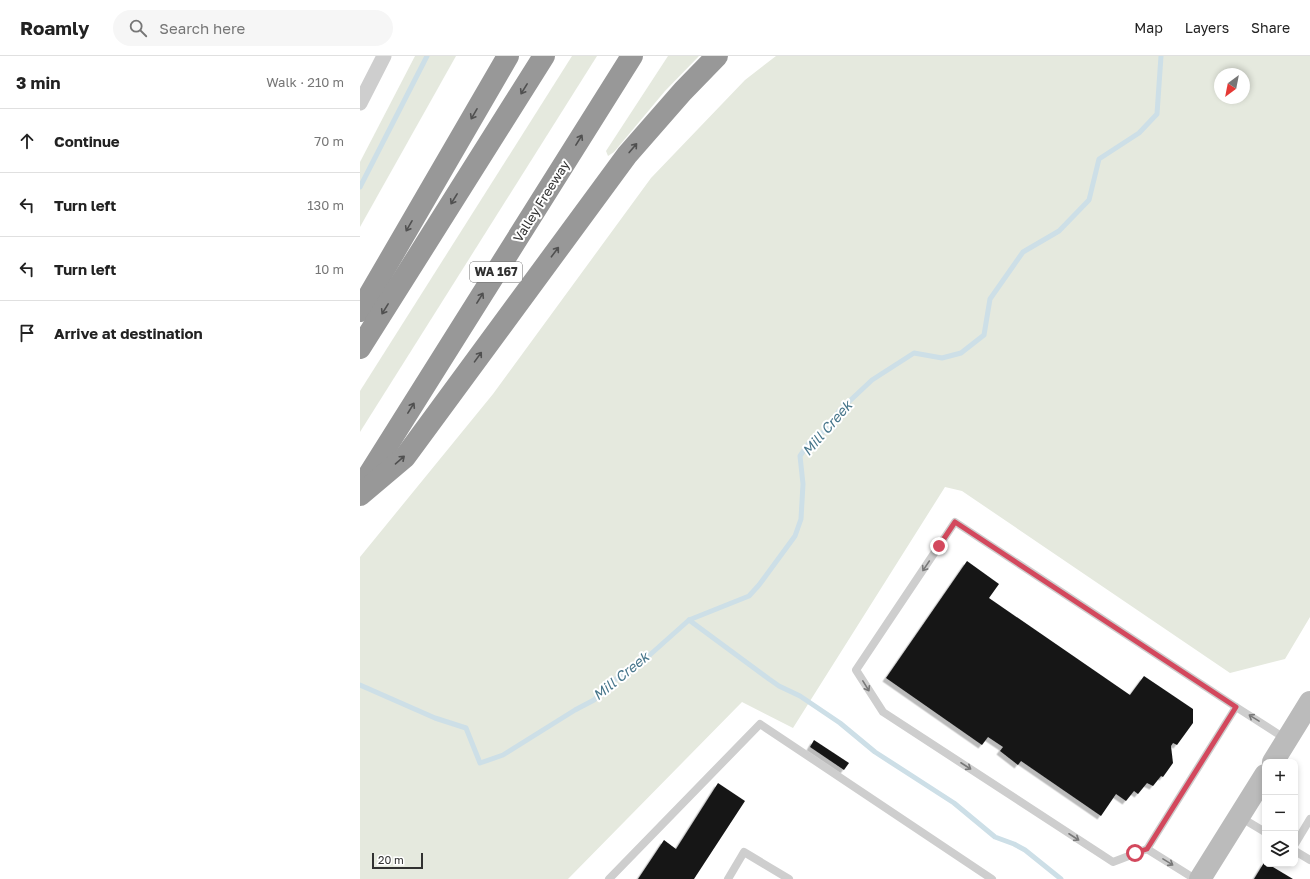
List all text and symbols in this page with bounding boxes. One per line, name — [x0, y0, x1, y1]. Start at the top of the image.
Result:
search box — [113, 10, 393, 46]
text: Roamly — [20, 16, 89, 39]
icon: search — [127, 17, 149, 39]
text: Search here — [159, 19, 245, 37]
text: Map — [1134, 19, 1163, 36]
text: Layers — [1185, 19, 1229, 36]
text: Share — [1251, 19, 1290, 36]
north arrow — [1214, 68, 1250, 104]
text: 3 min — [16, 72, 60, 93]
text: Walk · 210 m — [266, 74, 344, 90]
one-way arrow — [519, 83, 527, 95]
one-way arrow — [470, 108, 478, 120]
icon: ahead — [16, 130, 38, 152]
text: Continue — [54, 132, 120, 150]
text: 70 m — [314, 133, 344, 149]
one-way arrow — [575, 135, 584, 146]
one-way arrow — [629, 143, 638, 153]
street label: Valley Freeway — [509, 156, 573, 245]
one-way arrow — [450, 193, 458, 205]
icon: left — [16, 194, 38, 216]
text: Turn left — [54, 196, 116, 214]
text: 130 m — [307, 197, 344, 213]
one-way arrow — [405, 220, 413, 232]
one-way arrow — [551, 246, 560, 257]
icon: left — [16, 258, 38, 280]
text: Turn left — [54, 260, 116, 278]
text: 10 m — [315, 261, 344, 277]
road number: WA 167 — [470, 262, 522, 282]
one-way arrow — [476, 293, 484, 304]
one-way arrow — [381, 303, 389, 314]
icon: arrive — [16, 322, 38, 344]
text: Arrive at destination — [54, 324, 203, 342]
one-way arrow — [474, 351, 483, 362]
water label: Mill Creek — [798, 395, 856, 459]
one-way arrow — [407, 403, 415, 414]
one-way arrow — [395, 456, 406, 465]
route end — [930, 537, 948, 555]
one-way arrow — [922, 560, 930, 571]
water label: Mill Creek — [589, 647, 654, 703]
one-way arrow — [862, 680, 870, 691]
one-way arrow — [1248, 714, 1260, 722]
map controls — [1262, 759, 1298, 867]
button: + — [1262, 759, 1298, 795]
one-way arrow — [960, 762, 971, 770]
button: − — [1262, 795, 1298, 831]
button: layers — [1262, 831, 1298, 867]
one-way arrow — [1069, 833, 1080, 841]
route start — [1126, 844, 1144, 862]
scale bar — [372, 851, 423, 870]
text: 20 m — [378, 853, 404, 866]
one-way arrow — [1162, 858, 1173, 866]

